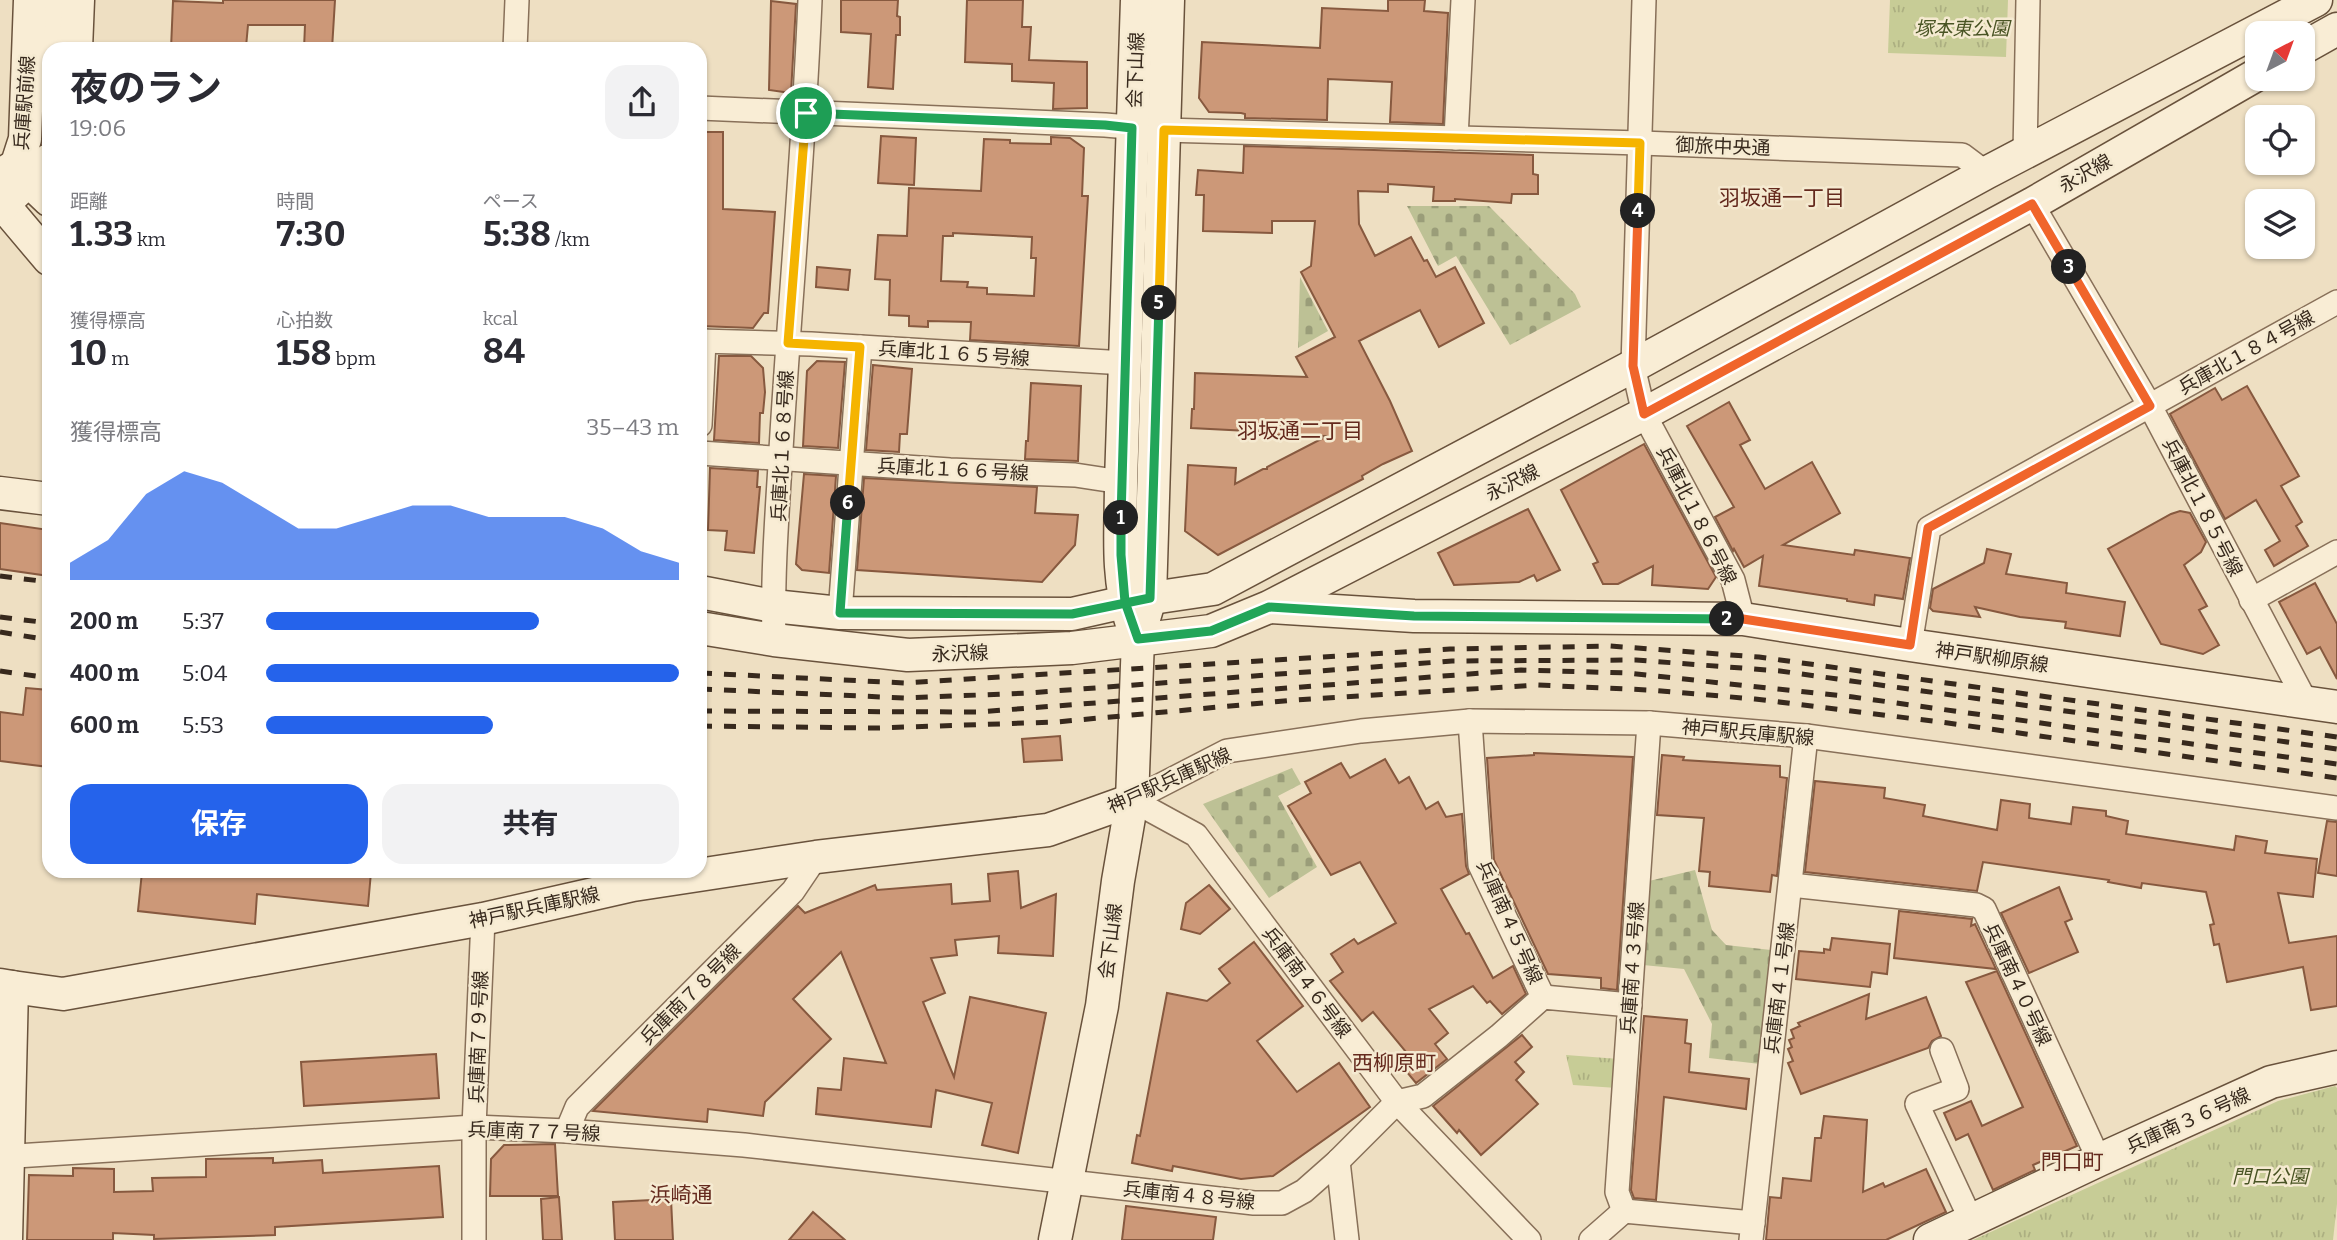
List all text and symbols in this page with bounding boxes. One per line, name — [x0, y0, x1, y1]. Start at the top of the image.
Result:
park label: 塚本東公園 — [1914, 17, 2012, 40]
north arrow — [2245, 21, 2315, 91]
map controls — [2245, 21, 2315, 259]
street label: 会下山線 — [1123, 32, 1148, 108]
street label: 兵庫駅前線 — [10, 55, 39, 151]
text: 夜のラン — [70, 65, 222, 111]
button: share — [605, 65, 679, 139]
pin — [776, 83, 836, 143]
icon: arrive — [787, 94, 825, 132]
button: locate — [2245, 105, 2315, 175]
text: 19:06 — [70, 114, 126, 142]
street label: 御旅中央通 — [1675, 133, 1771, 160]
street label: 永沢線 — [2055, 149, 2116, 198]
district label: 羽坂通一丁目 — [1719, 185, 1845, 211]
button: layers — [2245, 189, 2315, 259]
text: 距離 — [70, 190, 108, 213]
text: 時間 — [276, 190, 314, 213]
text: ペース — [483, 190, 539, 213]
pin: 4 — [1620, 194, 1656, 228]
text: 4 — [1632, 199, 1643, 222]
text: 1.33 — [70, 213, 133, 255]
text: 7:30 — [276, 213, 346, 255]
text: 5:38 — [483, 213, 551, 255]
text: km — [133, 228, 166, 251]
text: /km — [551, 228, 590, 251]
pin: 3 — [2052, 250, 2086, 284]
text: 3 — [2063, 255, 2074, 278]
pin: 5 — [1142, 286, 1176, 320]
text: 5 — [1153, 291, 1164, 314]
street label: 兵庫北１８４号線 — [2174, 306, 2318, 399]
text: kcal — [483, 307, 518, 330]
text: 獲得標高 — [70, 309, 146, 332]
text: 心拍数 — [276, 309, 333, 332]
text: 84 — [483, 330, 525, 372]
text: 10 — [70, 332, 107, 374]
text: 158 — [276, 332, 332, 374]
street label: 兵庫北１６５号線 — [877, 337, 1031, 370]
text: m — [107, 347, 129, 370]
text: bpm — [332, 347, 376, 370]
street label: 兵庫北１６８号線 — [767, 370, 798, 523]
text: 35–43 m — [586, 413, 679, 441]
text: 獲得標高 — [70, 418, 162, 446]
district label: 羽坂通二丁目 — [1237, 418, 1363, 444]
street label: 兵庫北１８５号線 — [2158, 434, 2247, 580]
street label: 兵庫北１８６号線 — [1652, 442, 1741, 588]
street label: 兵庫北１６６号線 — [876, 454, 1029, 485]
street label: 永沢線 — [1482, 459, 1543, 506]
pin: 6 — [830, 486, 866, 520]
text: 6 — [842, 491, 853, 514]
pin: 1 — [1104, 500, 1138, 536]
text: 1 — [1116, 506, 1125, 529]
pin: 2 — [1710, 602, 1744, 636]
text: 200 m — [70, 607, 138, 635]
text: 5:37 — [182, 607, 224, 635]
text: 2 — [1721, 607, 1732, 630]
street label: 神戸駅柳原線 — [1934, 638, 2050, 677]
street label: 永沢線 — [931, 641, 989, 666]
text: 400 m — [70, 659, 139, 687]
text: 5:04 — [182, 659, 227, 687]
text: 600 m — [70, 711, 139, 739]
text: 5:53 — [182, 711, 224, 739]
street label: 神戸駅兵庫駅線 — [1681, 715, 1815, 750]
street label: 神戸駅兵庫駅線 — [1104, 743, 1235, 818]
button: 保存 — [70, 784, 368, 864]
button: 共有 — [382, 784, 679, 864]
street label: 兵庫南４５号線 — [1472, 857, 1547, 988]
street label: 神戸駅兵庫駅線 — [467, 882, 602, 933]
street label: 兵庫南４３号線 — [1616, 901, 1649, 1035]
street label: 会下山線 — [1094, 902, 1127, 980]
street label: 兵庫南４０号線 — [1979, 919, 2056, 1049]
street label: 兵庫南４１号線 — [1760, 921, 1799, 1055]
street label: 兵庫南４６号線 — [1257, 922, 1356, 1042]
street label: 兵庫南７８号線 — [635, 939, 746, 1050]
street label: 兵庫南７９号線 — [465, 970, 492, 1104]
district label: 西柳原町 — [1352, 1050, 1436, 1076]
street label: 兵庫南３６号線 — [2123, 1083, 2254, 1158]
street label: 兵庫南７７号線 — [467, 1118, 601, 1145]
district label: 門口町 — [2041, 1149, 2104, 1175]
park label: 門口公園 — [2232, 1165, 2311, 1188]
street label: 兵庫南４８号線 — [1122, 1177, 1256, 1214]
district label: 浜崎通 — [650, 1182, 713, 1208]

